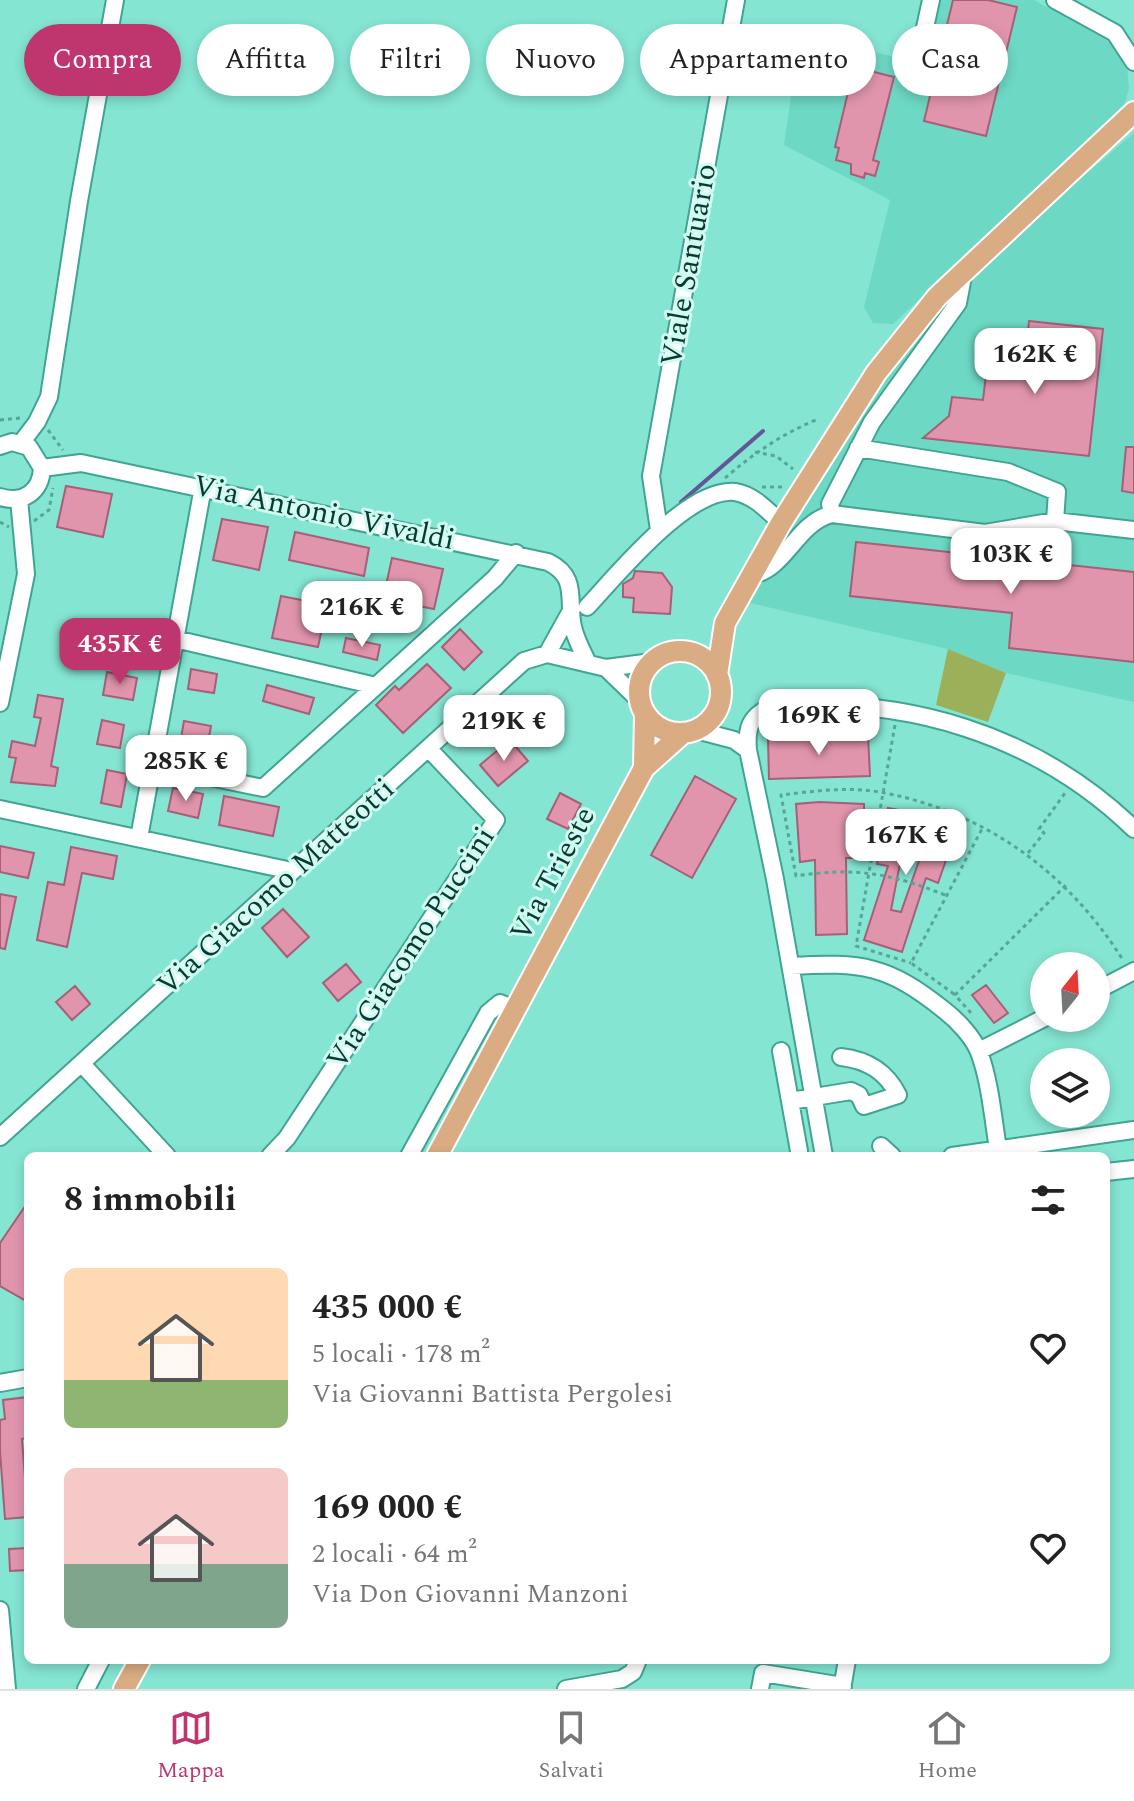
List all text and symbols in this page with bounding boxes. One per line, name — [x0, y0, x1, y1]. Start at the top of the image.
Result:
chip: Compra — [24, 24, 181, 96]
chip: Affitta — [197, 24, 334, 96]
chip: Filtri — [350, 24, 470, 96]
chip: Nuovo — [486, 24, 624, 96]
chip: Appartamento — [640, 24, 876, 96]
chip: Casa — [892, 24, 1008, 96]
street label: Viale Santuario — [649, 160, 729, 370]
pin: 162K € — [970, 328, 1100, 396]
text: 162K € — [993, 334, 1077, 374]
street label: Via Antonio Vivaldi — [189, 463, 459, 563]
pin: 103K € — [946, 528, 1076, 596]
text: 103K € — [969, 534, 1053, 574]
pin: 216K € — [297, 581, 427, 649]
text: 216K € — [320, 587, 404, 627]
pin: 435K € — [55, 618, 185, 686]
text: 435K € — [78, 624, 162, 664]
pin: 169K € — [754, 689, 884, 757]
pin: 219K € — [439, 695, 569, 763]
text: 169K € — [777, 695, 861, 735]
text: 219K € — [462, 701, 546, 741]
pin: 285K € — [121, 735, 251, 803]
text: 285K € — [144, 741, 228, 781]
street label: Via Giacomo Matteotti — [147, 767, 405, 1007]
street label: Via Trieste — [498, 798, 608, 950]
pin: 167K € — [841, 809, 971, 877]
text: 167K € — [864, 815, 948, 855]
street label: Via Giacomo Puccini — [315, 817, 507, 1079]
north arrow — [1030, 952, 1110, 1032]
map controls — [1030, 952, 1110, 1128]
button: layers — [1030, 1048, 1110, 1128]
text: 8 immobili — [64, 1174, 236, 1226]
icon: filters — [1026, 1178, 1070, 1222]
text: 435 000 € — [312, 1282, 463, 1334]
icon: home — [128, 1300, 224, 1396]
icon: heart — [1026, 1326, 1070, 1370]
text: 5 locali · 178 m² — [312, 1334, 490, 1374]
text: Via Giovanni Battista Pergolesi — [312, 1374, 673, 1414]
text: 169 000 € — [312, 1482, 463, 1534]
icon: home — [128, 1500, 224, 1596]
icon: heart — [1026, 1526, 1070, 1570]
text: 2 locali · 64 m² — [312, 1534, 477, 1574]
text: Via Don Giovanni Manzoni — [312, 1574, 629, 1614]
tab: Mappa — [157, 1706, 225, 1787]
tab: Salvati — [539, 1706, 604, 1787]
tab: Home — [918, 1706, 977, 1787]

